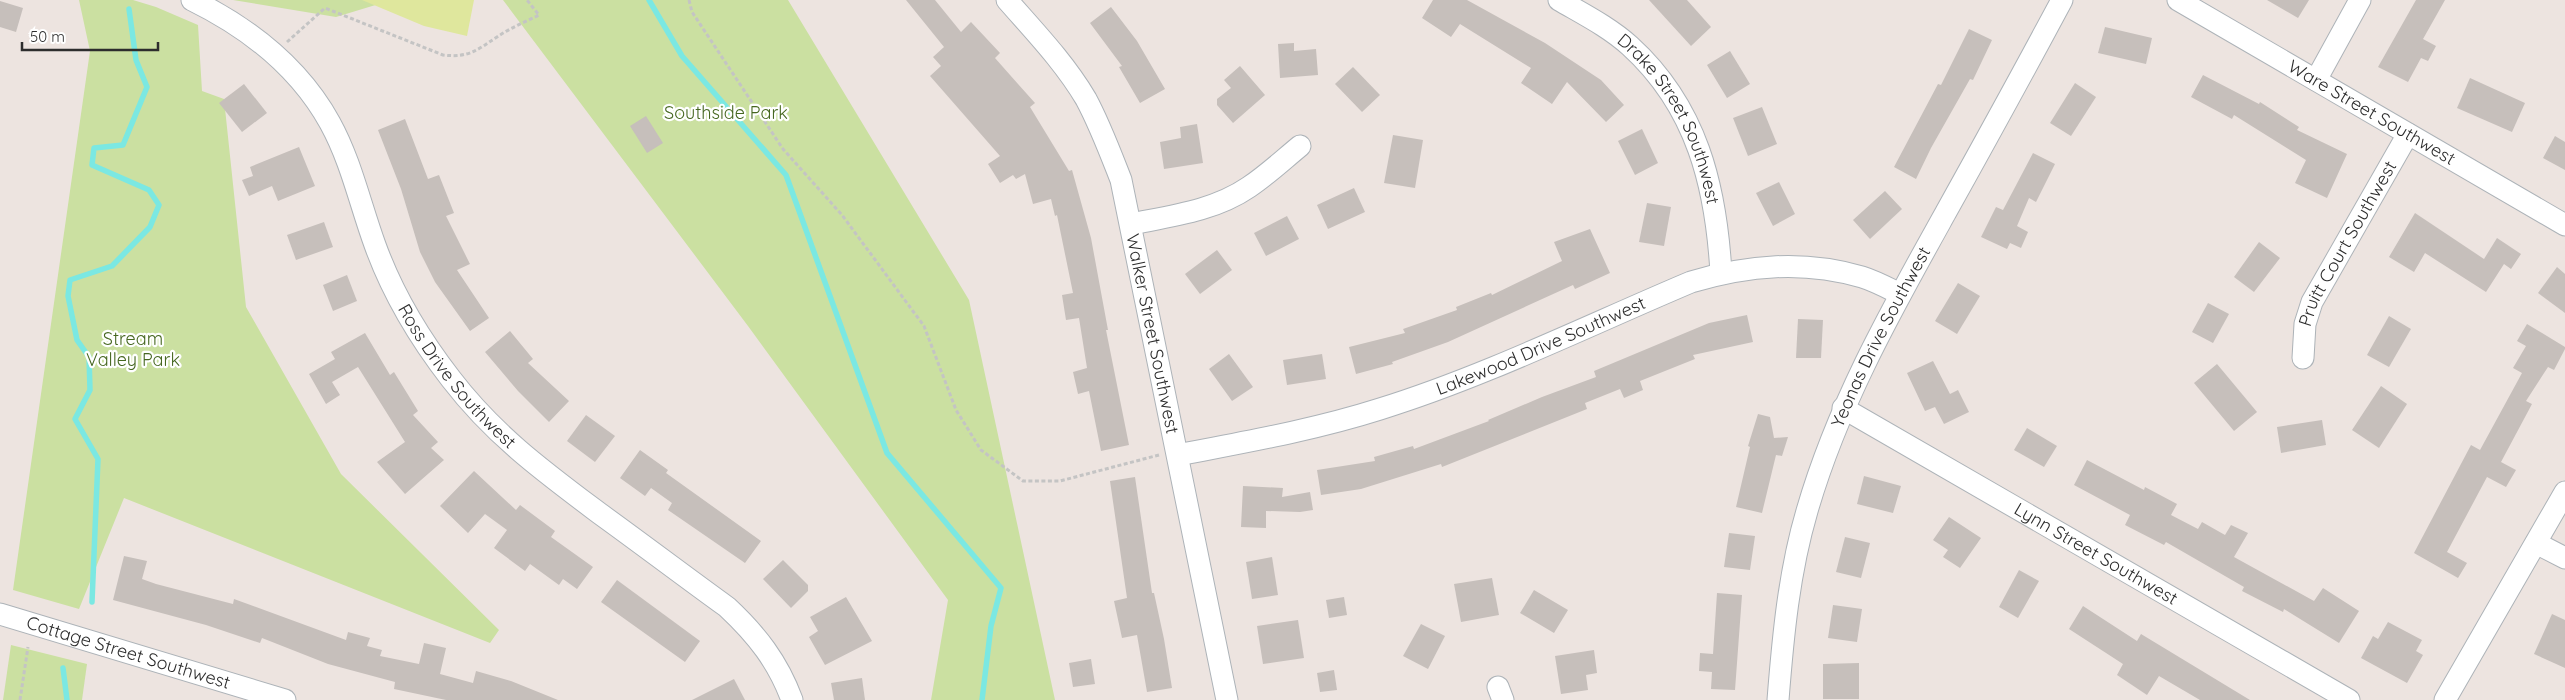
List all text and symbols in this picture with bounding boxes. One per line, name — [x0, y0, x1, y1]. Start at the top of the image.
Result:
scale bar — [22, 20, 159, 52]
text: 50 m — [30, 27, 65, 46]
street label: Drake Street Southwest — [1613, 28, 1725, 206]
street label: Ware Street Southwest — [2284, 55, 2460, 170]
park label: Southside Park — [664, 101, 788, 124]
street label: Pruitt Court Southwest — [2293, 157, 2401, 329]
street label: Walker Street Southwest — [1121, 232, 1184, 436]
street label: Yeonas Drive Southwest — [1826, 242, 1935, 431]
street label: Lakewood Drive Southwest — [1433, 291, 1649, 400]
street label: Ross Drive Southwest — [393, 300, 521, 453]
park label: Stream Valley Park — [86, 327, 180, 371]
street label: Lynn Street Southwest — [2010, 497, 2182, 610]
street label: Cottage Street Southwest — [24, 611, 233, 694]

